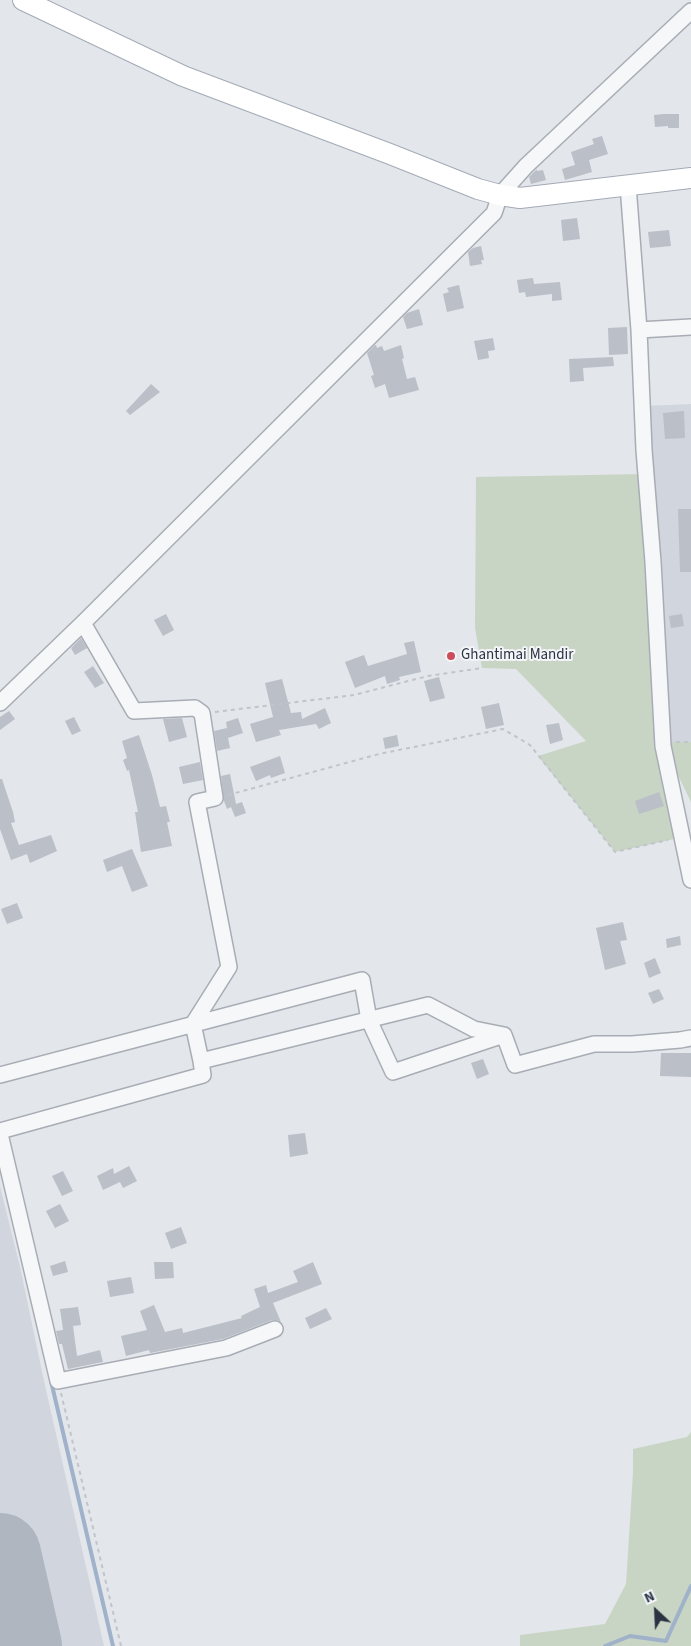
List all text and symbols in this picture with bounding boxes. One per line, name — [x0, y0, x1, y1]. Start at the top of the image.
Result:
place label: Ghantimai Mandir — [461, 647, 574, 665]
marker: Ghantimai Mandir — [445, 650, 457, 662]
north arrow — [631, 1586, 681, 1636]
text: N — [641, 1586, 658, 1608]

